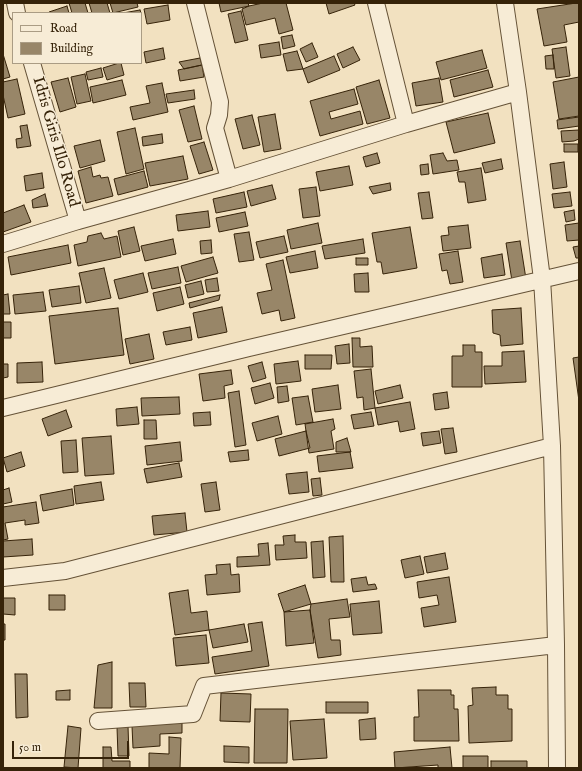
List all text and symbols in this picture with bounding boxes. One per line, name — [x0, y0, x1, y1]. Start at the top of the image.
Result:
legend — [12, 12, 142, 64]
text: Road — [50, 21, 77, 36]
text: Building — [50, 41, 93, 56]
street label: Idris Giris Illo Road — [27, 75, 83, 209]
scale bar — [14, 733, 131, 759]
text: 50 m — [19, 740, 41, 755]

